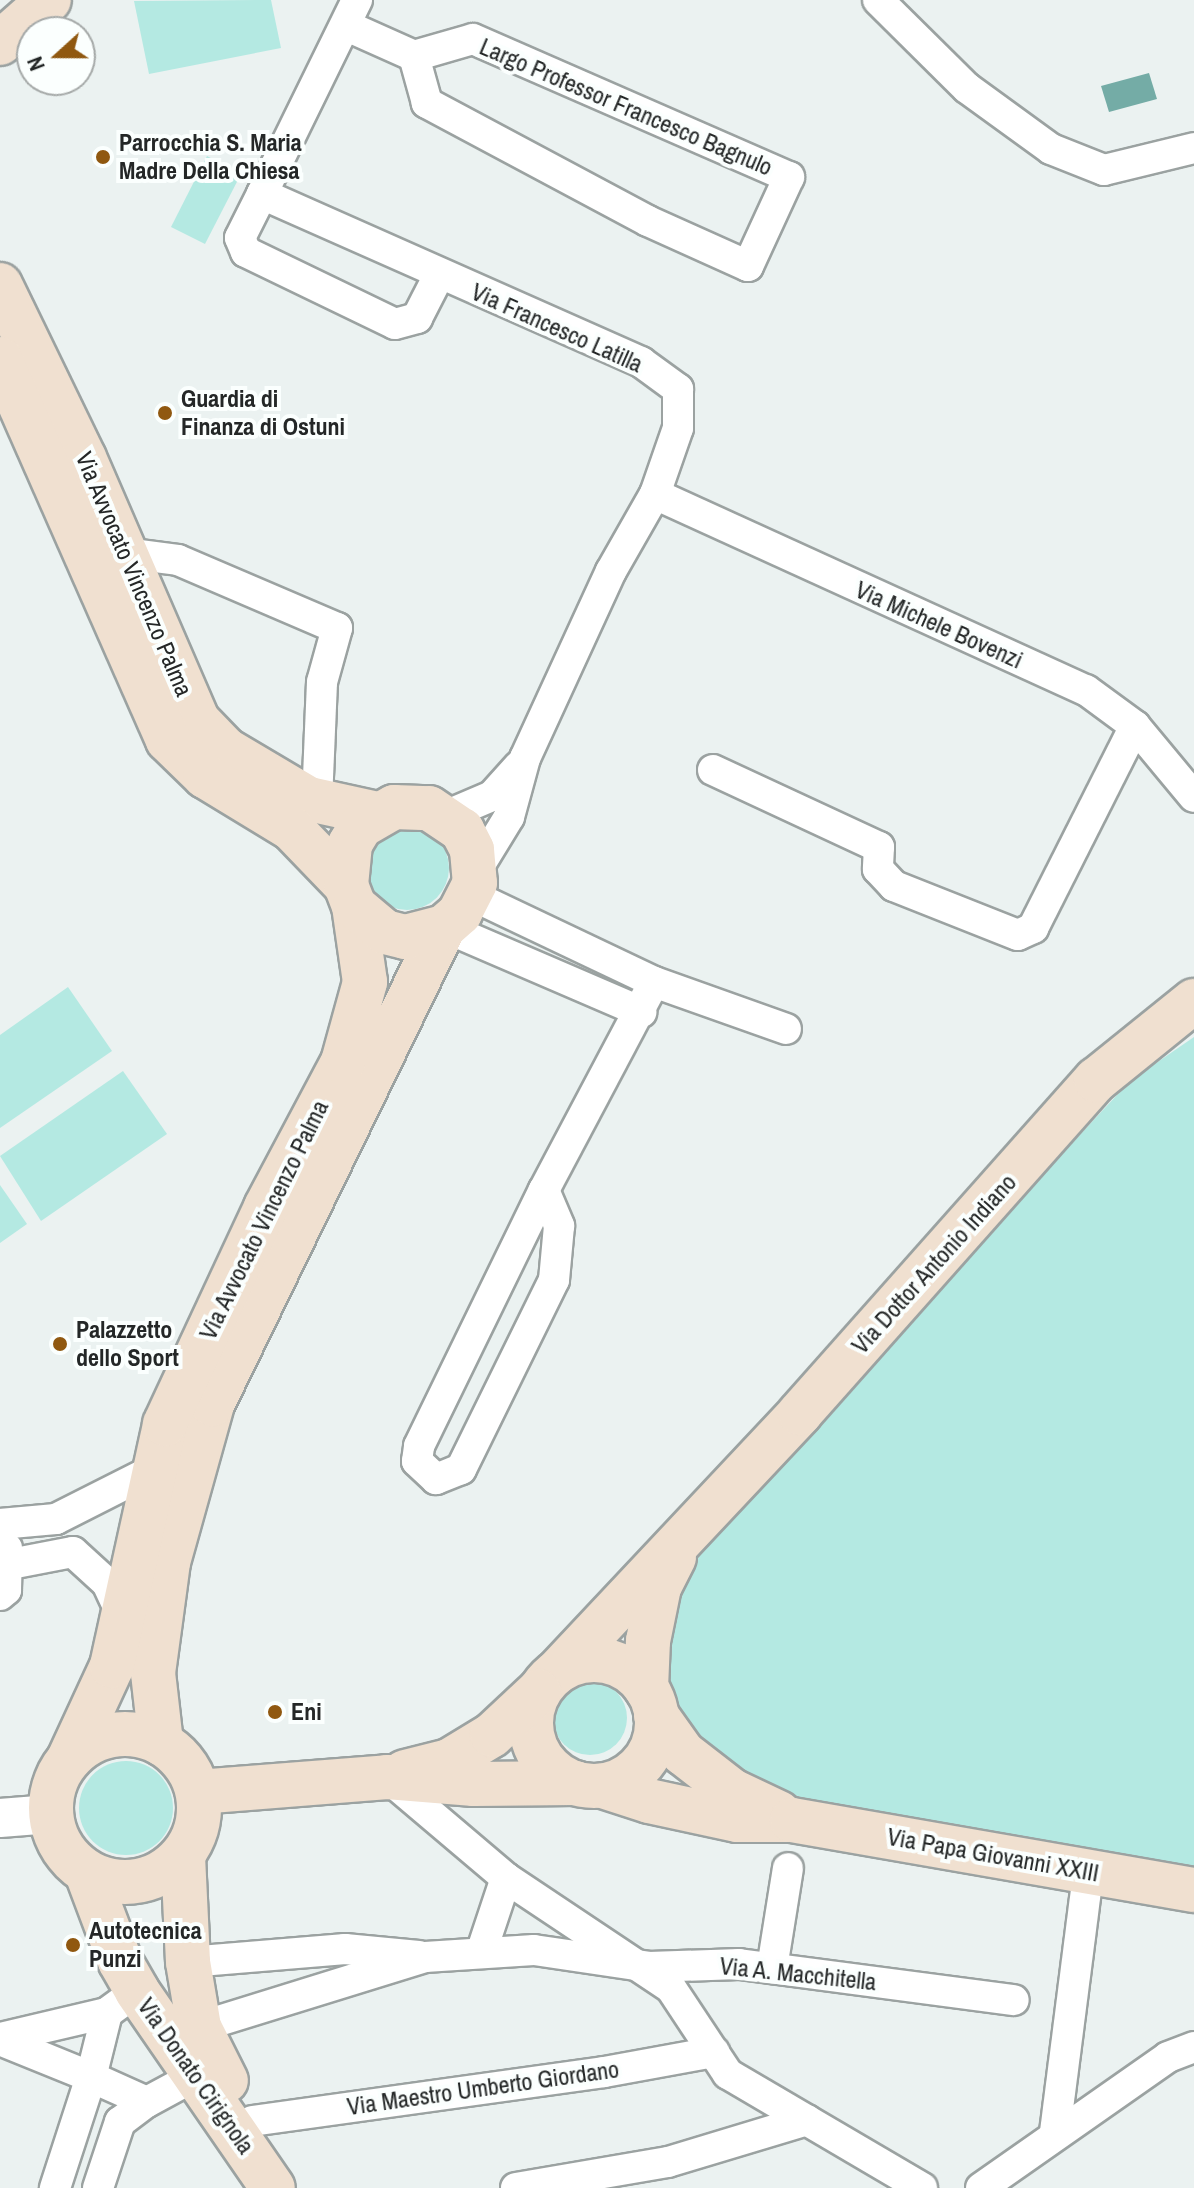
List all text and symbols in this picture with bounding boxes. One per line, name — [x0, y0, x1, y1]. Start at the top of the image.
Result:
north arrow — [16, 16, 96, 96]
street label: Largo Professor Francesco Bagnulo — [475, 32, 777, 182]
text: N — [19, 52, 52, 75]
place label: Parrocchia S. Maria Madre Della Chiesa — [119, 129, 302, 185]
marker: Parrocchia S. Maria Madre Della Chiesa — [94, 148, 112, 166]
street label: Via Francesco Latilla — [467, 277, 647, 379]
place label: Guardia di Finanza di Ostuni — [181, 385, 345, 441]
marker: Guardia di Finanza di Ostuni — [156, 404, 174, 422]
street label: Via Avvocato Vincenzo Palma — [69, 447, 199, 701]
street label: Via Michele Bovenzi — [851, 575, 1027, 675]
street label: Via Avvocato Vincenzo Palma — [193, 1095, 335, 1345]
street label: Via Dottor Antonio Indiano — [845, 1168, 1023, 1360]
place label: Palazzetto dello Sport — [76, 1316, 179, 1372]
marker: Palazzetto dello Sport — [51, 1335, 69, 1353]
place label: Eni — [291, 1698, 322, 1726]
marker: Eni — [266, 1703, 284, 1721]
street label: Via Papa Giovanni XXIII — [885, 1822, 1101, 1888]
place label: Autotecnica Punzi — [89, 1917, 202, 1973]
marker: Autotecnica Punzi — [64, 1936, 82, 1954]
street label: Via A. Macchitella — [718, 1951, 878, 1997]
street label: Via Donato Cirignola — [132, 1993, 260, 2159]
street label: Via Maestro Umberto Giordano — [345, 2055, 621, 2121]

